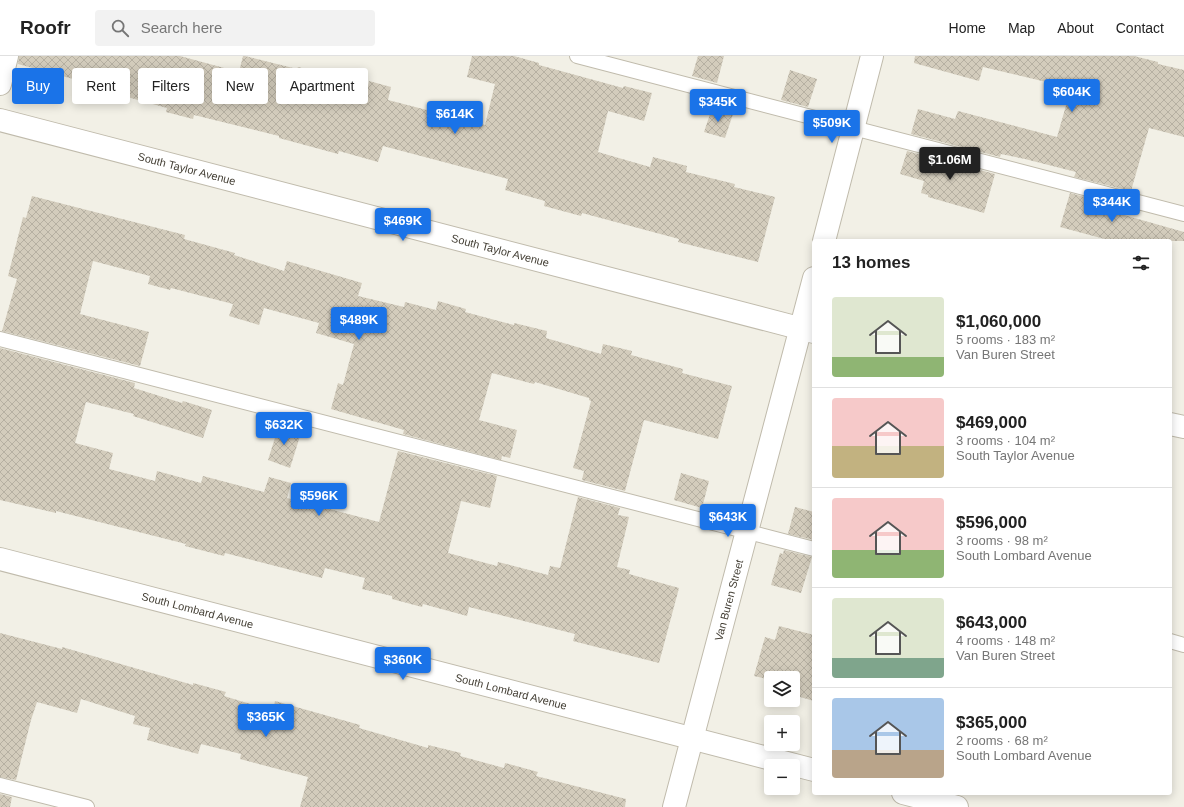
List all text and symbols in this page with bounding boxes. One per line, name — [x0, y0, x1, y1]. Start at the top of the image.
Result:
search box — [95, 10, 375, 46]
text: Roofr — [20, 17, 71, 38]
icon: search — [109, 17, 131, 39]
text: Search here — [141, 19, 222, 36]
text: Home — [949, 20, 986, 36]
text: Map — [1008, 20, 1035, 36]
text: About — [1057, 20, 1094, 36]
text: Contact — [1116, 20, 1164, 36]
chip: Buy — [12, 68, 64, 104]
chip: Rent — [72, 68, 130, 104]
chip: Filters — [138, 68, 204, 104]
chip: New — [212, 68, 268, 104]
chip: Apartment — [276, 68, 368, 104]
pin: $604K — [1044, 79, 1100, 113]
text: $604K — [1053, 84, 1091, 99]
pin: $345K — [690, 89, 746, 123]
text: $345K — [699, 94, 737, 109]
pin: $614K — [427, 101, 483, 135]
text: $614K — [436, 106, 474, 121]
pin: $509K — [804, 110, 860, 144]
text: $509K — [813, 115, 851, 130]
pin: $1.06M — [917, 147, 983, 181]
street label: South Taylor Avenue — [137, 150, 237, 187]
text: $1.06M — [928, 152, 972, 167]
pin: $344K — [1084, 189, 1140, 223]
text: $344K — [1093, 194, 1131, 209]
pin: $469K — [375, 208, 431, 242]
text: $469K — [384, 213, 422, 228]
street label: South Taylor Avenue — [450, 232, 551, 269]
icon: filters — [1130, 252, 1152, 274]
text: 13 homes — [832, 253, 910, 272]
pin: $489K — [331, 307, 387, 341]
text: $489K — [340, 312, 378, 327]
text: $1,060,000 — [956, 312, 1041, 331]
icon: home — [864, 313, 912, 361]
text: 5 rooms · 183 m² — [956, 332, 1055, 347]
text: Van Buren Street — [956, 347, 1055, 362]
pin: $632K — [256, 412, 312, 446]
text: $469,000 — [956, 413, 1027, 432]
icon: home — [864, 414, 912, 462]
text: $632K — [265, 417, 303, 432]
text: 3 rooms · 104 m² — [956, 433, 1055, 448]
text: South Taylor Avenue — [956, 448, 1075, 463]
pin: $596K — [291, 483, 347, 517]
text: $596K — [300, 488, 338, 503]
pin: $643K — [700, 504, 756, 538]
text: $643K — [709, 509, 747, 524]
text: $596,000 — [956, 513, 1027, 532]
icon: home — [864, 514, 912, 562]
text: 3 rooms · 98 m² — [956, 533, 1048, 548]
text: South Lombard Avenue — [956, 548, 1092, 563]
street label: Van Buren Street — [712, 558, 745, 642]
street label: South Lombard Avenue — [140, 590, 255, 630]
text: $643,000 — [956, 613, 1027, 632]
icon: home — [864, 614, 912, 662]
text: 4 rooms · 148 m² — [956, 633, 1055, 648]
pin: $360K — [375, 647, 431, 681]
text: Van Buren Street — [956, 648, 1055, 663]
text: $360K — [384, 652, 422, 667]
street label: South Lombard Avenue — [454, 671, 568, 712]
map controls — [764, 671, 800, 795]
button: layers — [764, 671, 800, 707]
pin: $365K — [238, 704, 294, 738]
text: $365K — [247, 709, 285, 724]
text: $365,000 — [956, 713, 1027, 732]
icon: home — [864, 714, 912, 762]
button: + — [764, 715, 800, 751]
text: 2 rooms · 68 m² — [956, 733, 1048, 748]
text: South Lombard Avenue — [956, 748, 1092, 763]
button: − — [764, 759, 800, 795]

